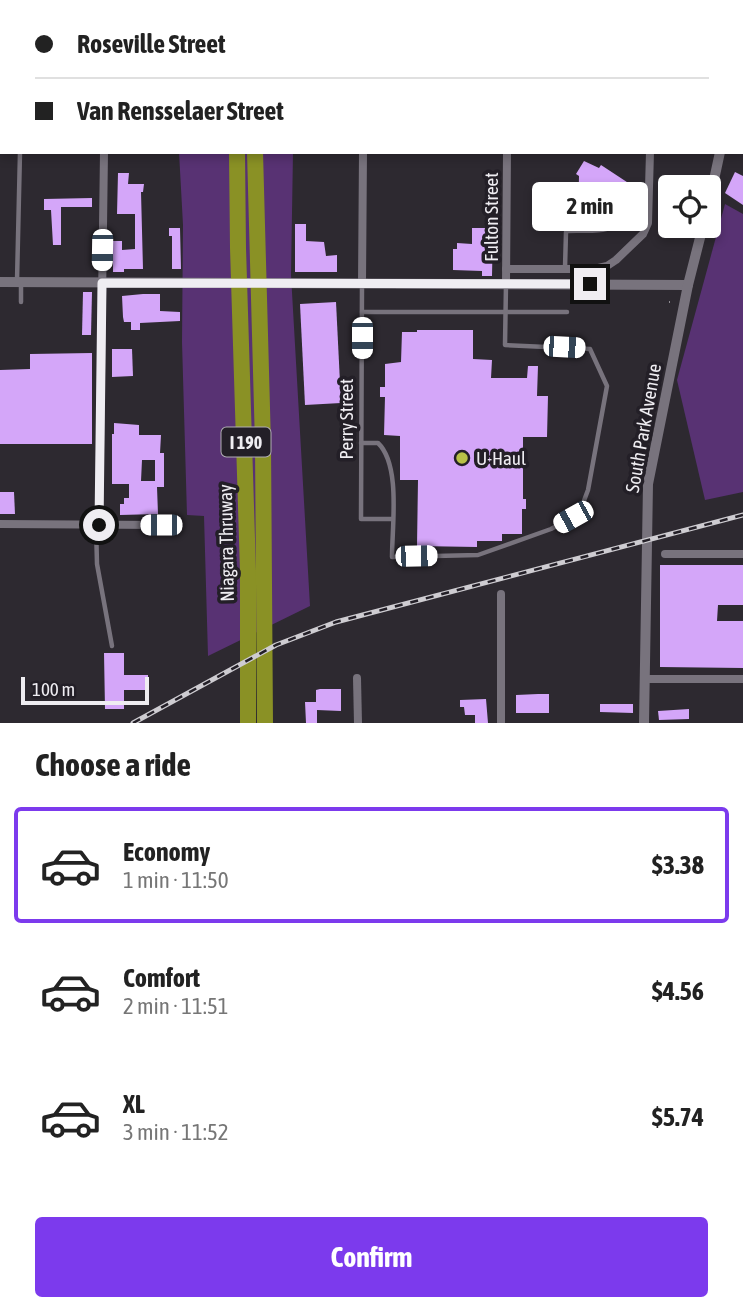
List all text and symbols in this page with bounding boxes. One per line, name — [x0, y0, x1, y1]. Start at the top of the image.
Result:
text: Roseville Street — [77, 29, 226, 59]
text: Van Rensselaer Street — [77, 96, 284, 126]
street label: Fulton Street — [480, 172, 502, 262]
map controls — [658, 175, 721, 238]
button: locate — [658, 175, 721, 238]
callout: 2 min — [532, 182, 648, 232]
text: 2 min — [567, 193, 613, 219]
car — [92, 229, 113, 271]
route end — [574, 268, 606, 300]
car — [352, 317, 373, 359]
car — [543, 335, 586, 359]
street label: South Park Avenue — [621, 362, 665, 494]
street label: Perry Street — [335, 378, 357, 460]
road number: I 190 — [222, 428, 270, 457]
place label: U-Haul — [476, 447, 526, 469]
marker: U-Haul — [454, 450, 470, 466]
street label: Niagara Thruway — [214, 484, 238, 602]
car — [550, 498, 597, 536]
route start — [83, 509, 115, 541]
car — [141, 515, 183, 536]
car — [395, 545, 438, 567]
scale bar — [21, 674, 149, 706]
text: 100 m — [32, 678, 75, 700]
text: Choose a ride — [35, 746, 191, 783]
icon: car — [39, 834, 102, 897]
text: Economy — [123, 837, 210, 867]
text: $3.38 — [652, 850, 704, 880]
text: 1 min · 11:50 — [123, 867, 229, 893]
icon: car — [39, 960, 102, 1023]
text: Comfort — [123, 963, 200, 993]
text: $4.56 — [652, 976, 704, 1006]
text: 2 min · 11:51 — [123, 993, 229, 1019]
icon: car — [39, 1086, 102, 1149]
text: XL — [123, 1089, 145, 1119]
text: $5.74 — [652, 1102, 704, 1132]
text: 3 min · 11:52 — [123, 1119, 229, 1145]
button: Confirm — [35, 1217, 708, 1297]

